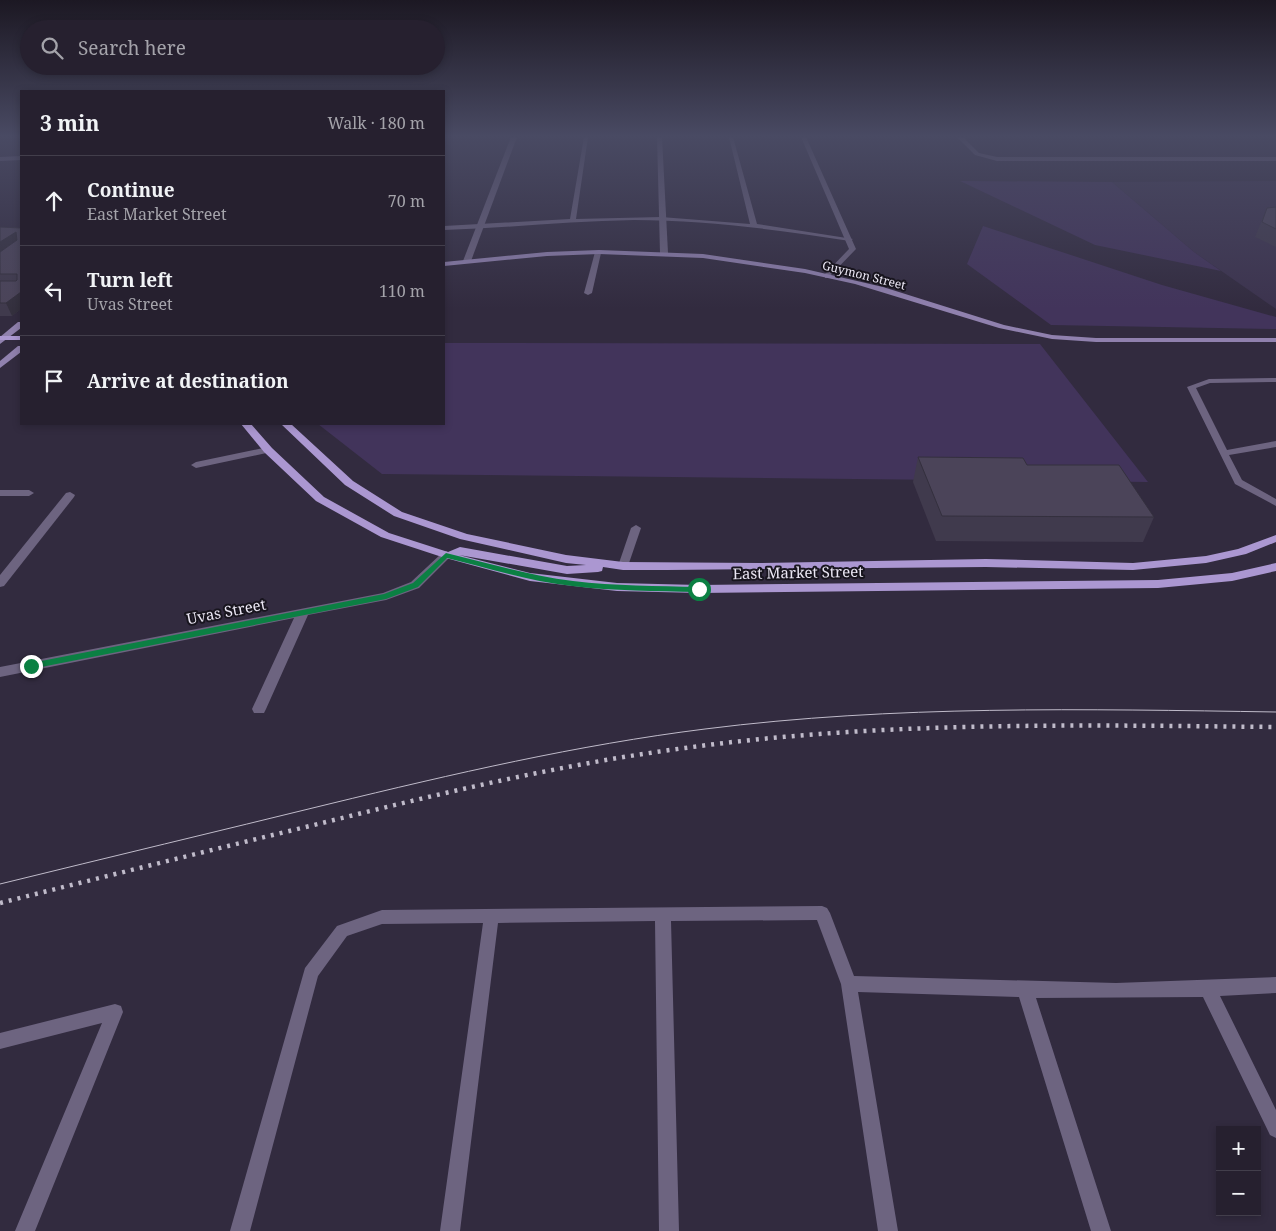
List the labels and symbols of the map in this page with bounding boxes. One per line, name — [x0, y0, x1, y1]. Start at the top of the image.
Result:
street label: Guymon Street — [820, 256, 908, 294]
street label: East Market Street — [732, 561, 864, 583]
route start — [688, 578, 711, 601]
street label: Uvas Street — [185, 594, 267, 628]
route end — [20, 655, 43, 678]

